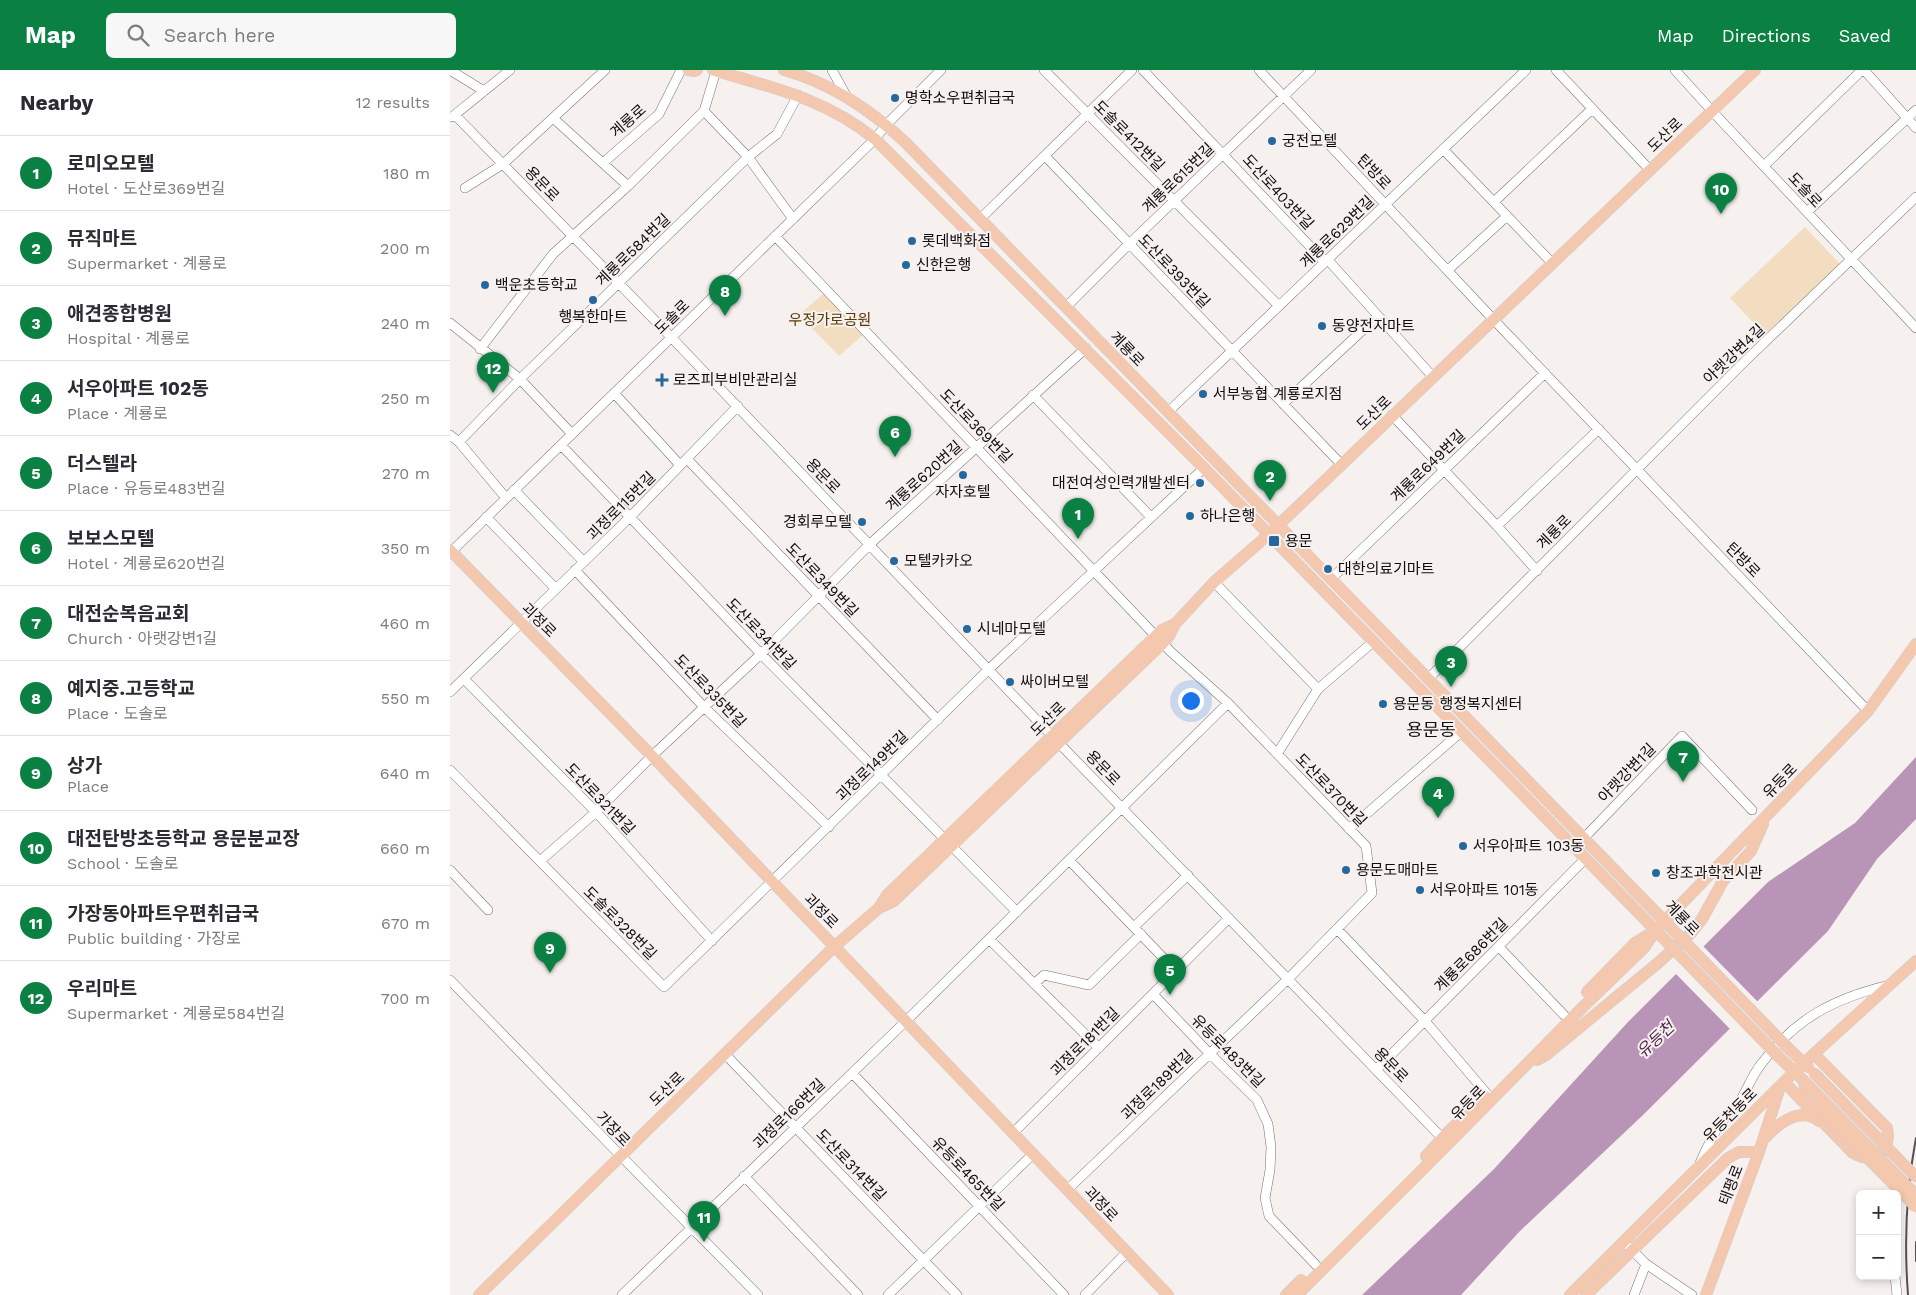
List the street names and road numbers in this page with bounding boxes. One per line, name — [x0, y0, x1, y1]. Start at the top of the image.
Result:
street label: 도솔로412번길 — [1090, 97, 1168, 175]
street label: 계룡로 — [606, 101, 650, 141]
street label: 도산로 — [1644, 114, 1686, 156]
street label: 계룡로615번길 — [1138, 139, 1218, 217]
street label: 도산로403번길 — [1239, 151, 1317, 233]
street label: 탄방로 — [1353, 151, 1395, 193]
street label: 용문로 — [521, 163, 563, 205]
street label: 도솔로 — [1784, 169, 1826, 211]
street label: 계룡로629번길 — [1296, 192, 1378, 272]
street label: 계룡로584번길 — [592, 210, 674, 290]
street label: 도산로393번길 — [1134, 230, 1214, 312]
street label: 도솔로 — [651, 296, 693, 338]
street label: 아랫강변4길 — [1700, 320, 1768, 388]
street label: 계룡로 — [1106, 328, 1148, 370]
street label: 도산로369번길 — [936, 385, 1016, 467]
street label: 도산로 — [1353, 392, 1395, 434]
street label: 계룡로649번길 — [1387, 426, 1469, 506]
street label: 계룡로620번길 — [882, 437, 966, 515]
street label: 용문로 — [802, 455, 844, 497]
street label: 괴정로115번길 — [583, 468, 659, 544]
street label: 계룡로 — [1533, 511, 1575, 553]
street label: 도산로349번길 — [782, 539, 862, 621]
street label: 탄방로 — [1722, 539, 1764, 581]
street label: 도산로341번길 — [722, 594, 800, 674]
street label: 괴정로 — [518, 599, 560, 641]
street label: 도산로335번길 — [670, 650, 750, 732]
street label: 도산로 — [1027, 698, 1069, 740]
street label: 괴정로149번길 — [832, 727, 912, 805]
street label: 아랫강변1길 — [1595, 740, 1659, 806]
street label: 용문로 — [1082, 747, 1124, 789]
street label: 도산로370번길 — [1292, 750, 1370, 830]
street label: 도산로321번길 — [561, 760, 639, 838]
street label: 유등로 — [1759, 760, 1801, 802]
street label: 도솔로328번길 — [580, 883, 660, 963]
street label: 괴정로 — [800, 890, 842, 932]
street label: 계룡로 — [1661, 897, 1703, 939]
street label: 계룡로686번길 — [1431, 915, 1511, 995]
street label: 괴정로181번길 — [1047, 1004, 1123, 1080]
street label: 유등로483번길 — [1188, 1011, 1268, 1091]
street label: 용문로 — [1370, 1044, 1412, 1086]
street label: 괴정로189번길 — [1117, 1046, 1197, 1124]
street label: 도산로 — [646, 1068, 688, 1110]
street label: 괴정로166번길 — [749, 1075, 829, 1153]
street label: 유등로 — [1447, 1082, 1489, 1124]
street label: 유등천동로 — [1699, 1084, 1761, 1146]
street label: 가장로 — [592, 1108, 634, 1150]
street label: 도산로314번길 — [812, 1125, 890, 1205]
street label: 유등로465번길 — [928, 1133, 1008, 1215]
street label: 태평로 — [1715, 1162, 1747, 1208]
street label: 괴정로 — [1080, 1183, 1122, 1225]

